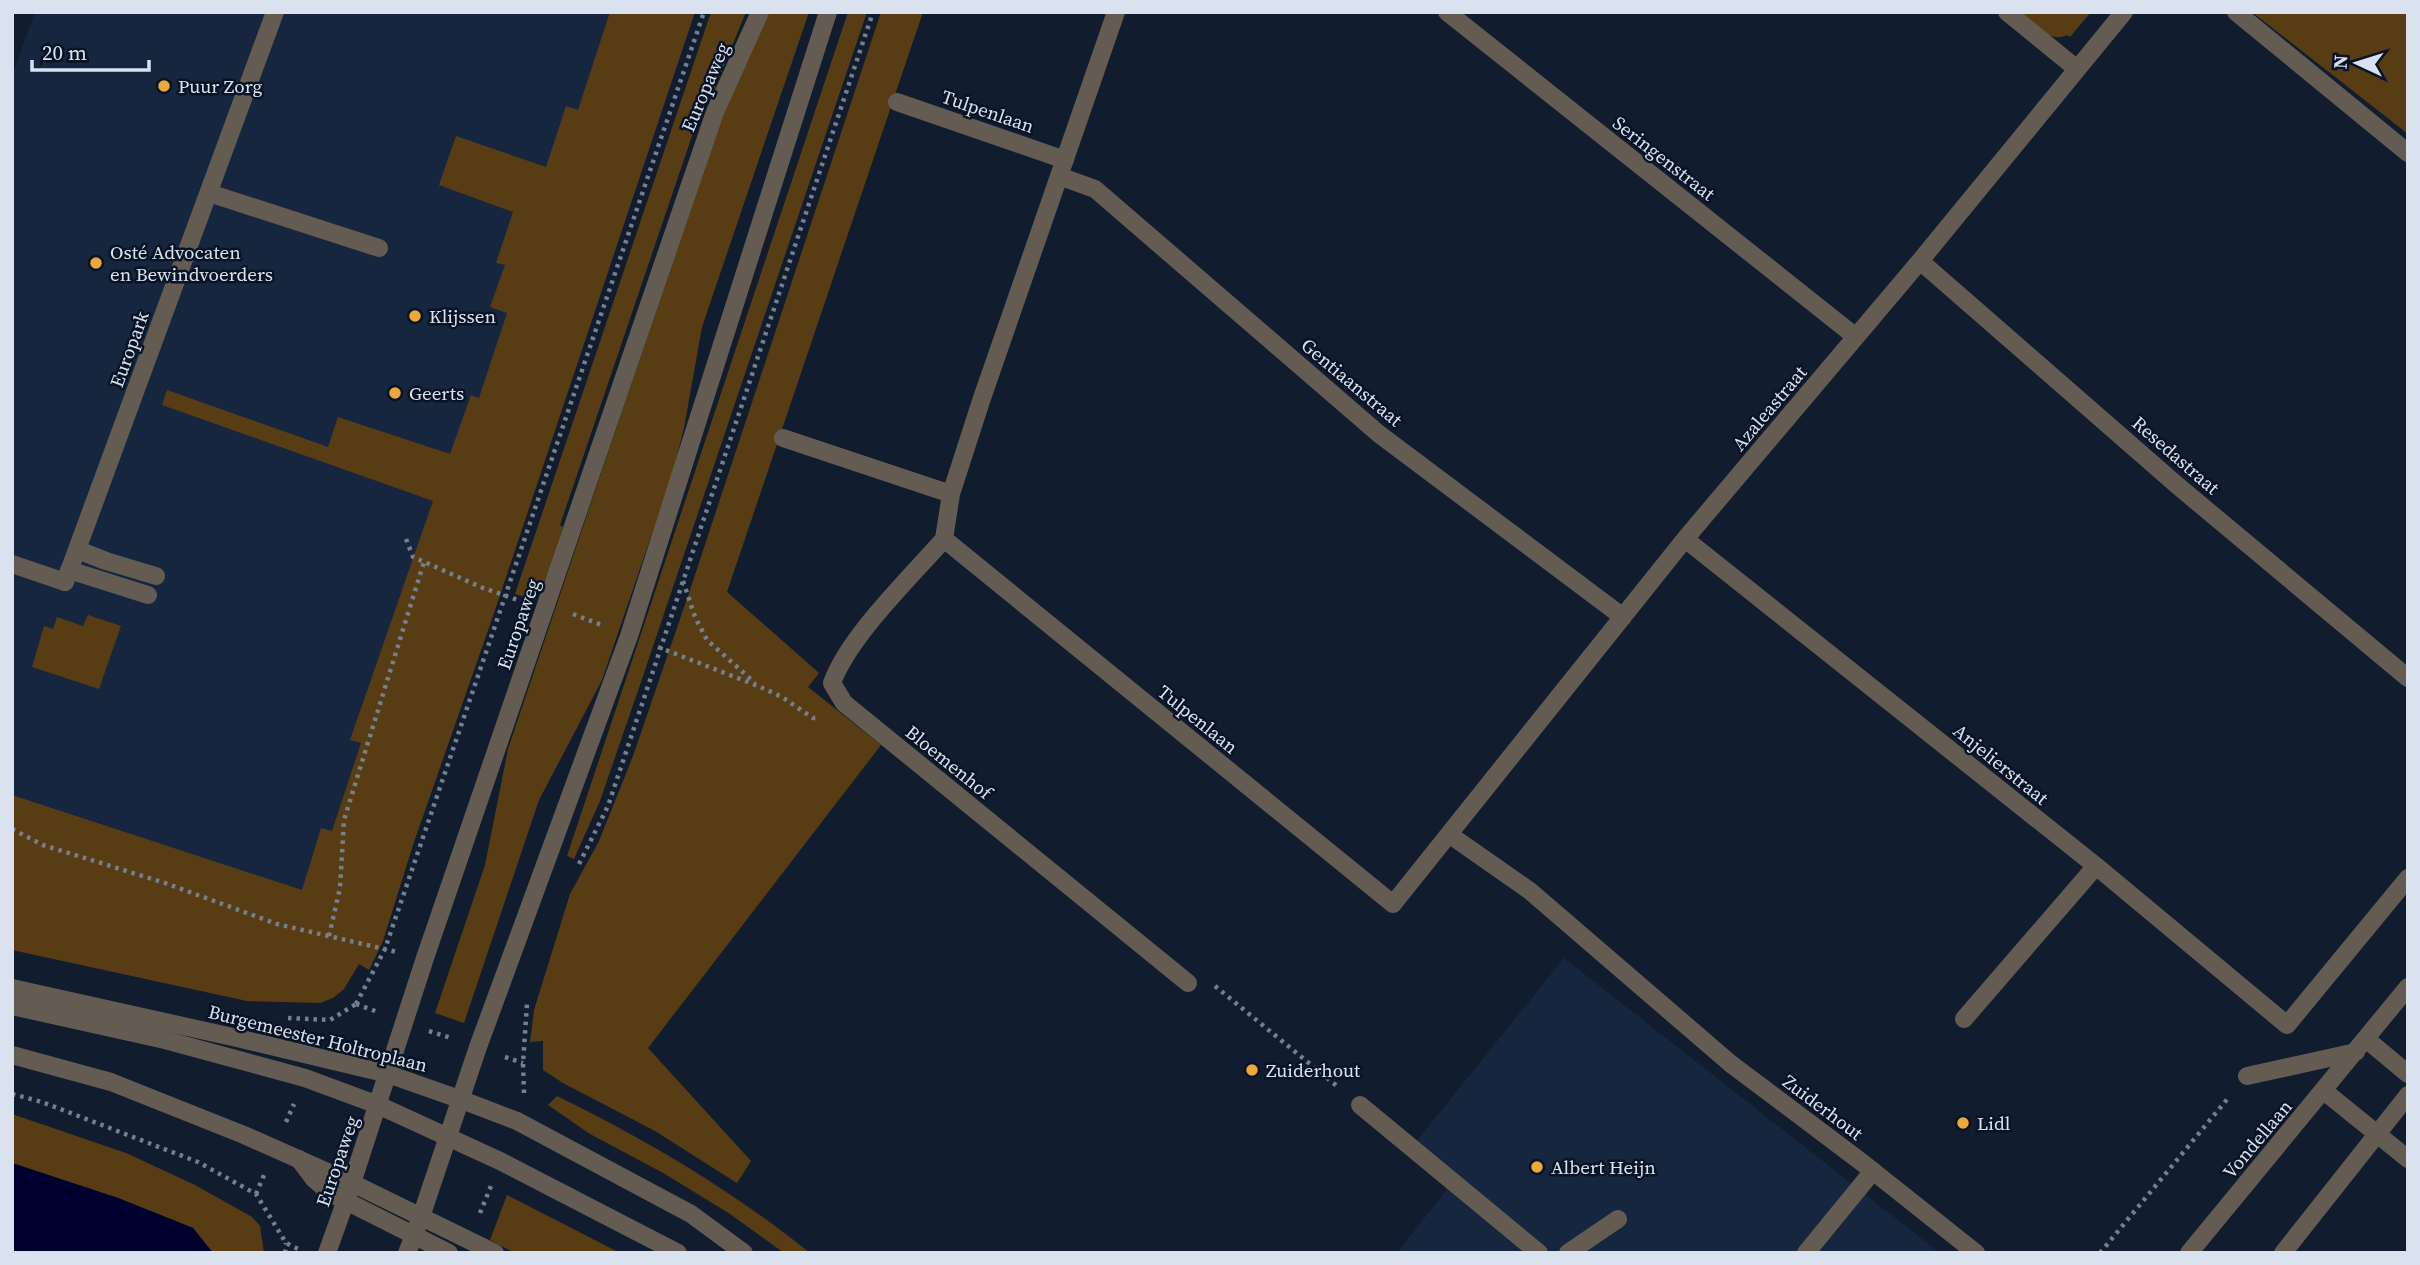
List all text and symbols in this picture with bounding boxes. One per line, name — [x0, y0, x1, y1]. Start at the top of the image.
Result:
scale bar — [32, 28, 149, 72]
north arrow — [2322, 28, 2392, 98]
text: 20 m — [42, 38, 87, 67]
street label: Europaweg — [675, 38, 735, 136]
text: N — [2327, 54, 2354, 70]
place label: Puur Zorg — [178, 73, 263, 99]
marker: Puur Zorg — [156, 78, 172, 94]
street label: Tulpenlaan — [938, 83, 1038, 139]
street label: Seringenstraat — [1607, 110, 1721, 207]
place label: Osté Advocaten en Bewindvoerders — [110, 239, 273, 287]
marker: Osté Advocaten en Bewindvoerders — [88, 255, 104, 271]
place label: Klijssen — [429, 303, 496, 329]
street label: Europark — [103, 307, 155, 391]
marker: Klijssen — [407, 308, 423, 324]
street label: Gentiaanstraat — [1296, 332, 1409, 432]
street label: Azaleastraat — [1726, 359, 1813, 456]
place label: Geerts — [409, 380, 464, 406]
marker: Geerts — [387, 385, 403, 401]
street label: Resedastraat — [2127, 410, 2226, 501]
street label: Europaweg — [490, 575, 546, 673]
street label: Tulpenlaan — [1153, 679, 1243, 759]
street label: Anjelierstraat — [1948, 718, 2055, 811]
street label: Bloemenhof — [900, 719, 1000, 806]
street label: Burgemeester Holtroplaan — [206, 998, 430, 1078]
place label: Zuiderhout — [1266, 1057, 1361, 1083]
marker: Zuiderhout — [1244, 1062, 1260, 1078]
street label: Zuiderhout — [1778, 1068, 1869, 1146]
street label: Vondellaan — [2216, 1094, 2298, 1184]
place label: Lidl — [1977, 1110, 2011, 1136]
street label: Europaweg — [309, 1112, 365, 1210]
marker: Lidl — [1955, 1115, 1971, 1131]
place label: Albert Heijn — [1551, 1154, 1656, 1180]
marker: Albert Heijn — [1529, 1159, 1545, 1175]

